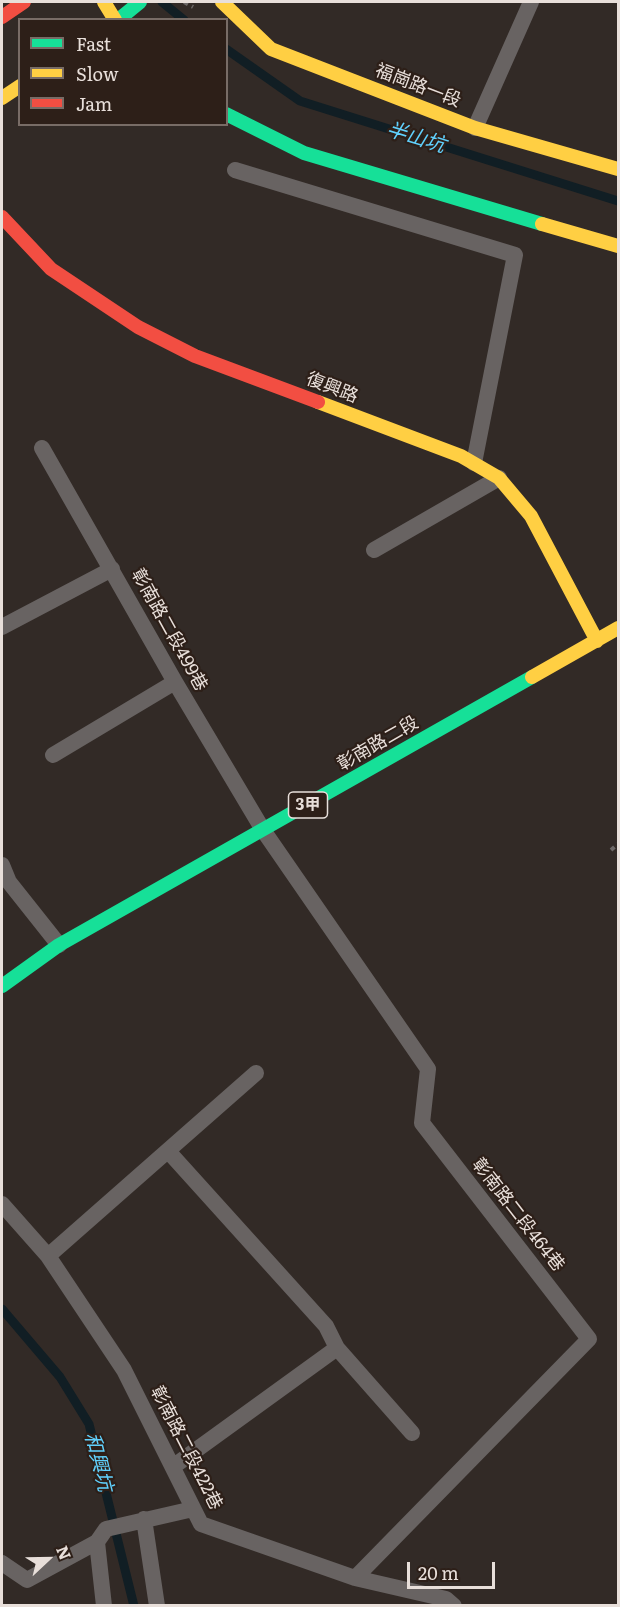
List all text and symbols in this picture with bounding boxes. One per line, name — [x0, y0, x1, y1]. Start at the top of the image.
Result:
legend — [18, 18, 228, 126]
text: Fast — [76, 30, 111, 57]
text: Slow — [76, 60, 118, 87]
street label: 福崗路一段 — [372, 60, 464, 112]
text: Jam — [76, 90, 112, 117]
water label: 半山坑 — [384, 118, 448, 158]
street label: 復興路 — [303, 368, 361, 408]
street label: 彰南路二段499巷 — [126, 565, 212, 695]
street label: 彰南路二段 — [334, 712, 422, 776]
road number: 3甲 — [288, 792, 328, 818]
street label: 彰南路二段464巷 — [467, 1154, 569, 1276]
street label: 彰南路二段422巷 — [145, 1382, 227, 1514]
water label: 和興坑 — [79, 1430, 117, 1494]
north arrow — [18, 1529, 78, 1589]
text: N — [51, 1542, 78, 1563]
scale bar — [410, 1550, 498, 1588]
text: 20 m — [418, 1559, 459, 1586]

